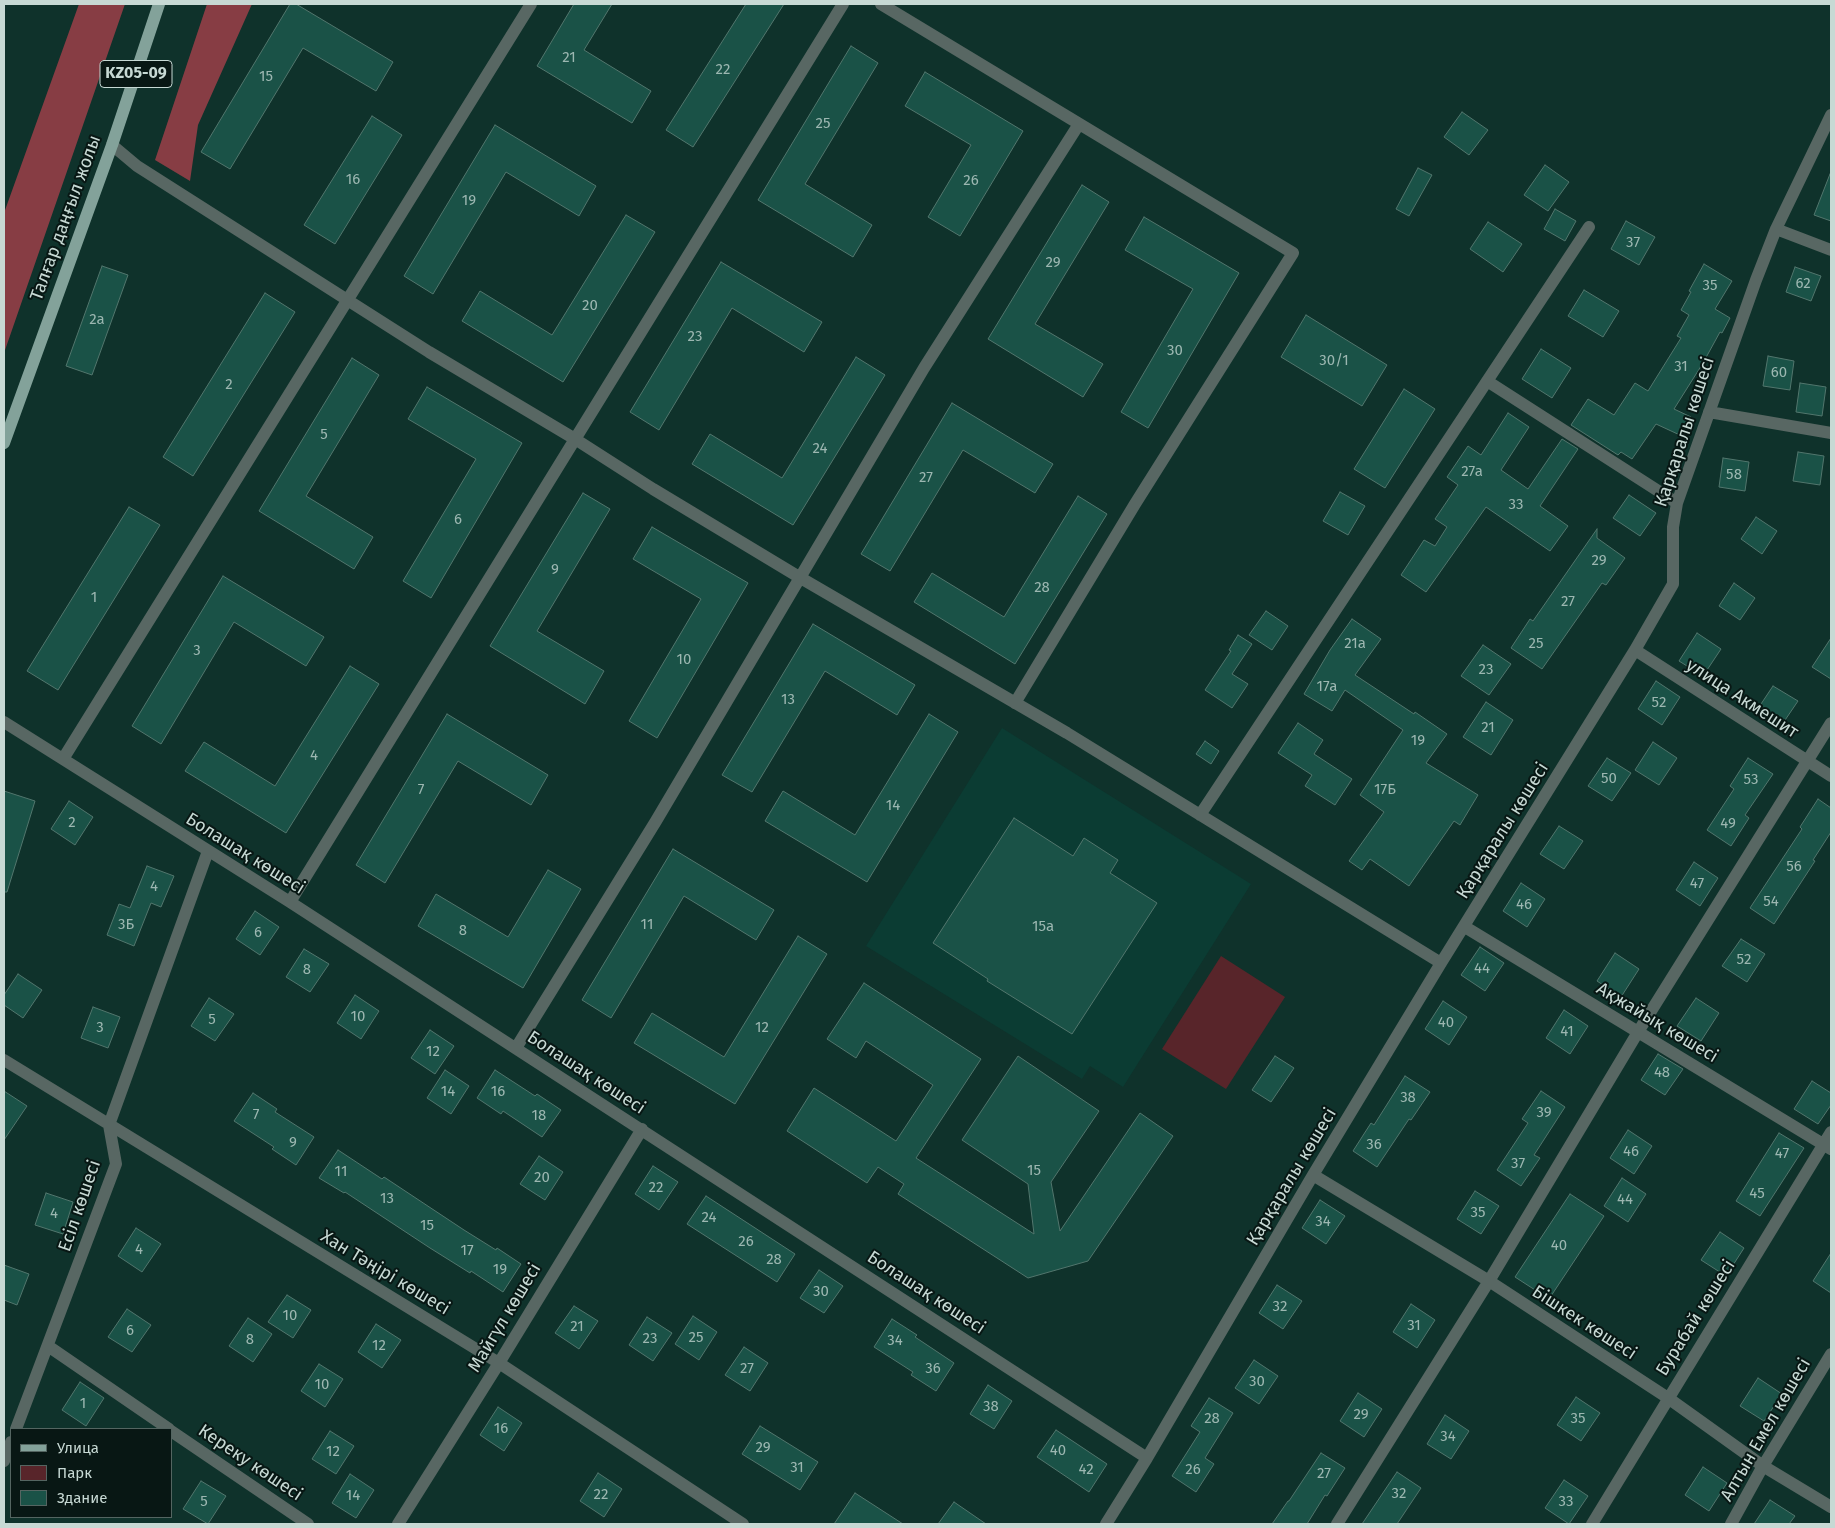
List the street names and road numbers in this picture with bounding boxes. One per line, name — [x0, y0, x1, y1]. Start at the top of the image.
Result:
road number: KZ05-09 — [100, 61, 172, 88]
street label: Талғар даңғыл жолы — [26, 132, 106, 304]
street label: Қарқаралы көшесі — [1651, 354, 1719, 510]
street label: улица Акмешит — [1682, 655, 1802, 743]
street label: Қарқаралы көшесі — [1452, 759, 1554, 903]
street label: Болашақ көшесі — [181, 809, 309, 899]
street label: Ақжайық көшесі — [1592, 978, 1722, 1068]
street label: Болашақ көшесі — [523, 1027, 649, 1119]
street label: Қарқаралы көшесі — [1242, 1104, 1342, 1250]
street label: Есіл көшесі — [54, 1157, 106, 1255]
street label: Хан Тәңірі көшесі — [316, 1226, 454, 1320]
street label: Болашақ көшесі — [863, 1247, 989, 1339]
street label: Бурабай көшесі — [1652, 1256, 1740, 1380]
street label: Майгүл көшесі — [464, 1259, 546, 1377]
street label: Бішкек көшесі — [1528, 1281, 1640, 1365]
street label: Алтын Емел көшесі — [1716, 1355, 1816, 1505]
street label: Кереку көшесі — [194, 1420, 306, 1506]

